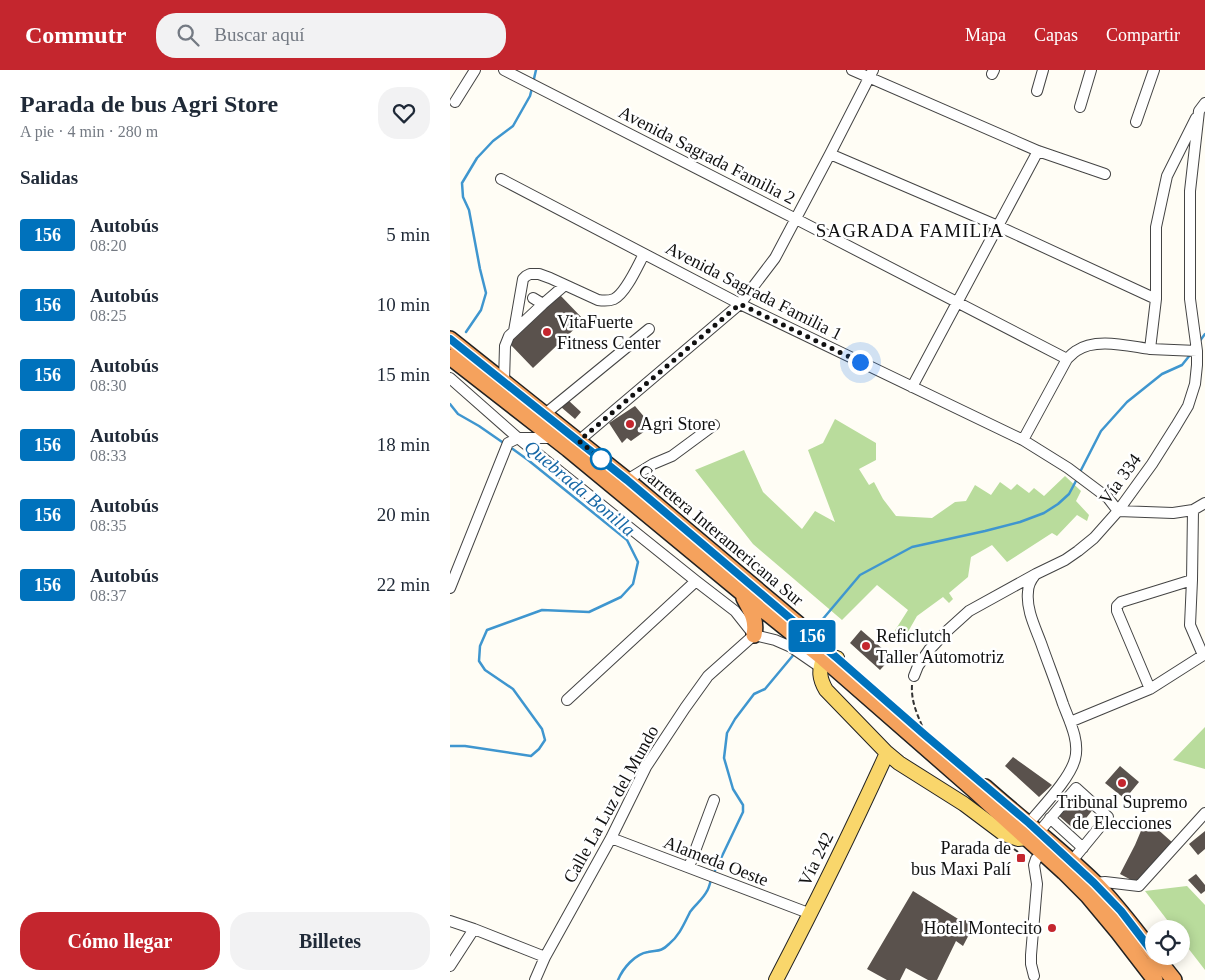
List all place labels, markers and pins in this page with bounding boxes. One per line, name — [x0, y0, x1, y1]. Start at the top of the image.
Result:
place label: VitaFuerte Fitness Center — [557, 312, 661, 353]
marker: VitaFuerte Fitness Center — [541, 326, 553, 338]
place label: Agri Store — [640, 414, 716, 434]
marker: Agri Store — [624, 418, 636, 430]
unlabelled marker — [590, 448, 612, 470]
place label: Reficlutch Taller Automotriz — [876, 626, 1004, 667]
marker: Reficlutch Taller Automotriz — [860, 640, 872, 652]
marker: Tribunal Supremo de Elecciones — [1116, 777, 1128, 789]
place label: Tribunal Supremo de Elecciones — [1057, 792, 1187, 833]
place label: Parada de bus Maxi Palí — [911, 838, 1011, 879]
marker: Parada de bus Maxi Palí — [1015, 852, 1027, 864]
place label: Hotel Montecito — [924, 918, 1042, 938]
marker: Hotel Montecito — [1046, 922, 1058, 934]

